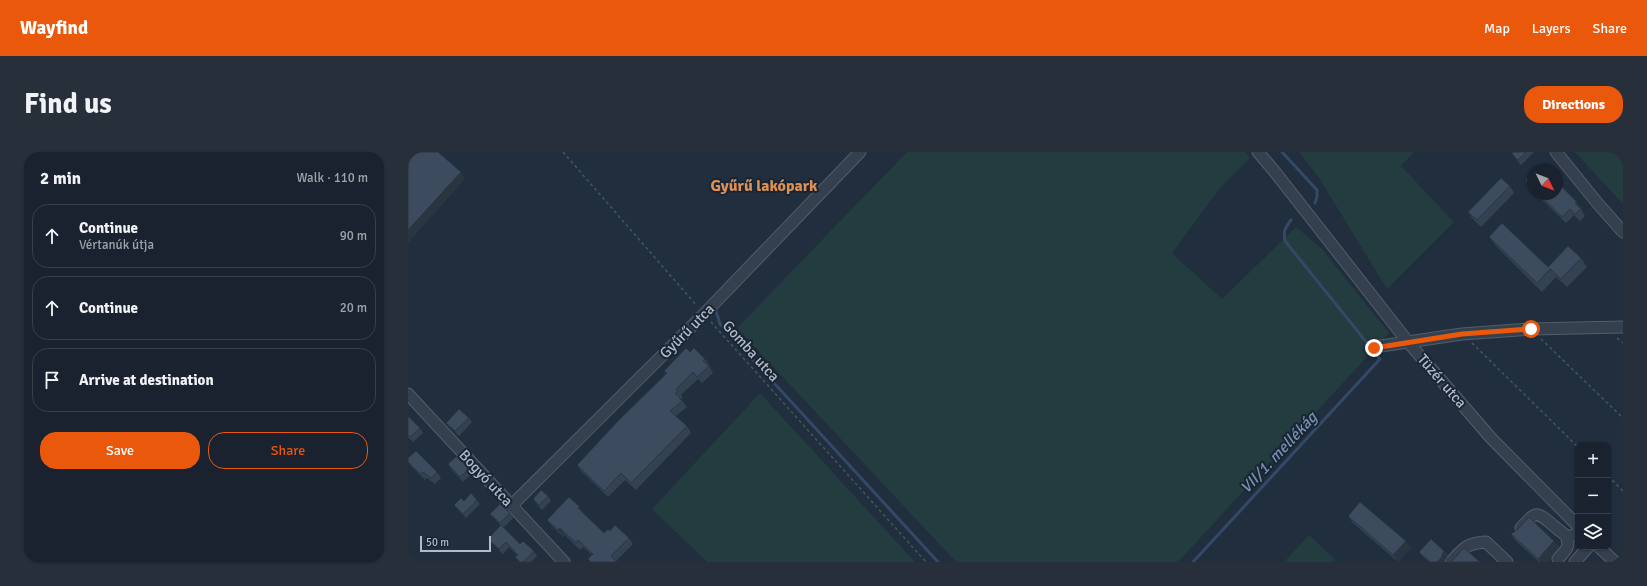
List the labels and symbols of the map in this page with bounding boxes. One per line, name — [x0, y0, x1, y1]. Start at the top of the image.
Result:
north arrow — [1527, 164, 1563, 200]
district label: Gyűrű lakópark — [710, 176, 818, 196]
street label: Gyűrű utca — [656, 300, 718, 362]
street label: Gomba utca — [719, 317, 783, 385]
route start — [1522, 320, 1540, 338]
route end — [1365, 339, 1383, 357]
street label: Tüzér utca — [1414, 350, 1470, 412]
water label: VII/1. mellékág — [1236, 407, 1323, 498]
street label: Bogyó utca — [455, 446, 517, 510]
scale bar — [420, 534, 491, 553]

